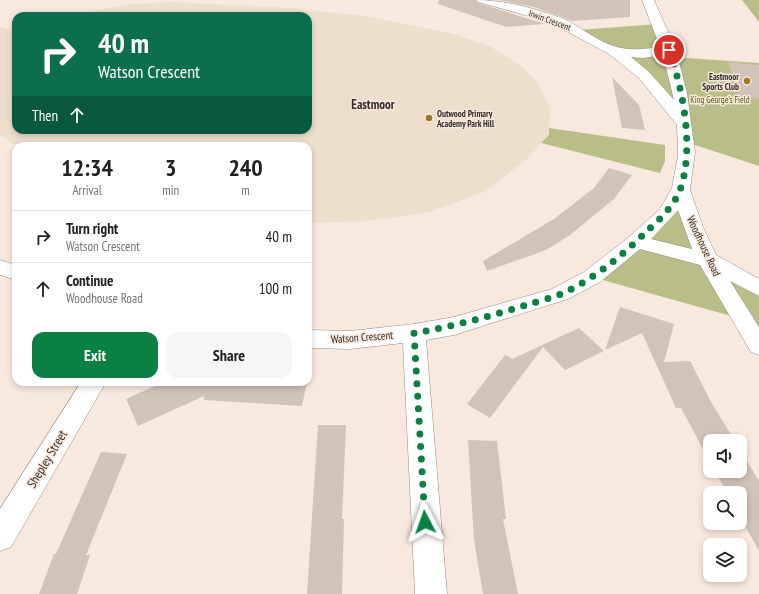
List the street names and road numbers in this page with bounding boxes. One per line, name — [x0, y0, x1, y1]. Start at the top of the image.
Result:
street label: Irwin Crescent — [527, 7, 573, 33]
street label: Woodhouse Road — [684, 214, 724, 279]
street label: Watson Crescent — [330, 328, 394, 346]
street label: Shepley Street — [23, 427, 71, 491]

